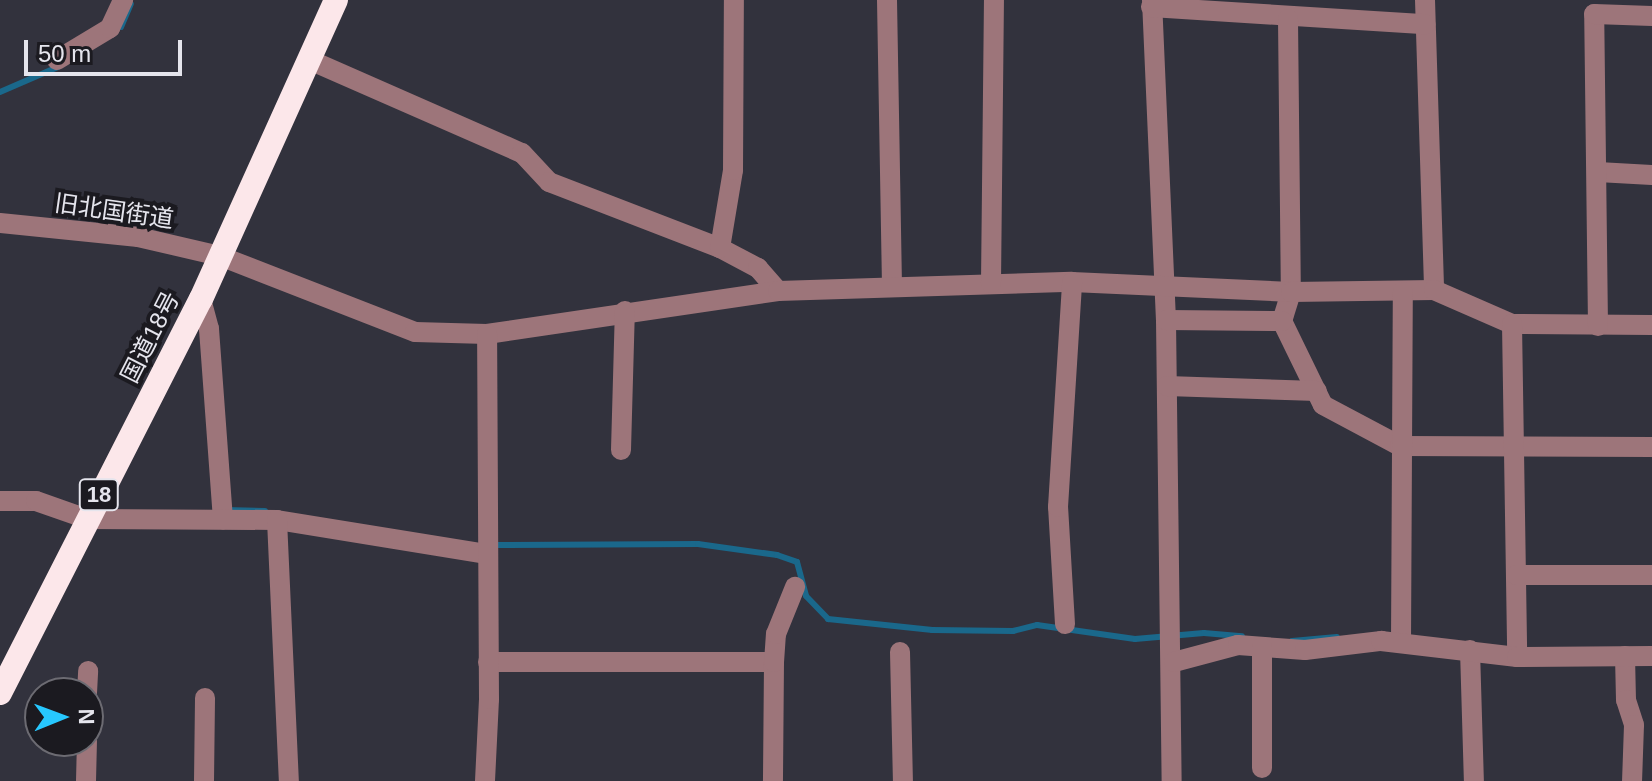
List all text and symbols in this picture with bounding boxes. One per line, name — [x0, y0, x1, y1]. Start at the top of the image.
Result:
scale bar — [28, 24, 186, 74]
text: 50 m — [38, 40, 91, 67]
street label: 旧北国街道 — [53, 188, 175, 234]
street label: 国道18号 — [115, 286, 185, 388]
road number: 18 — [77, 477, 121, 513]
north arrow — [24, 677, 104, 757]
text: N — [74, 708, 99, 725]

